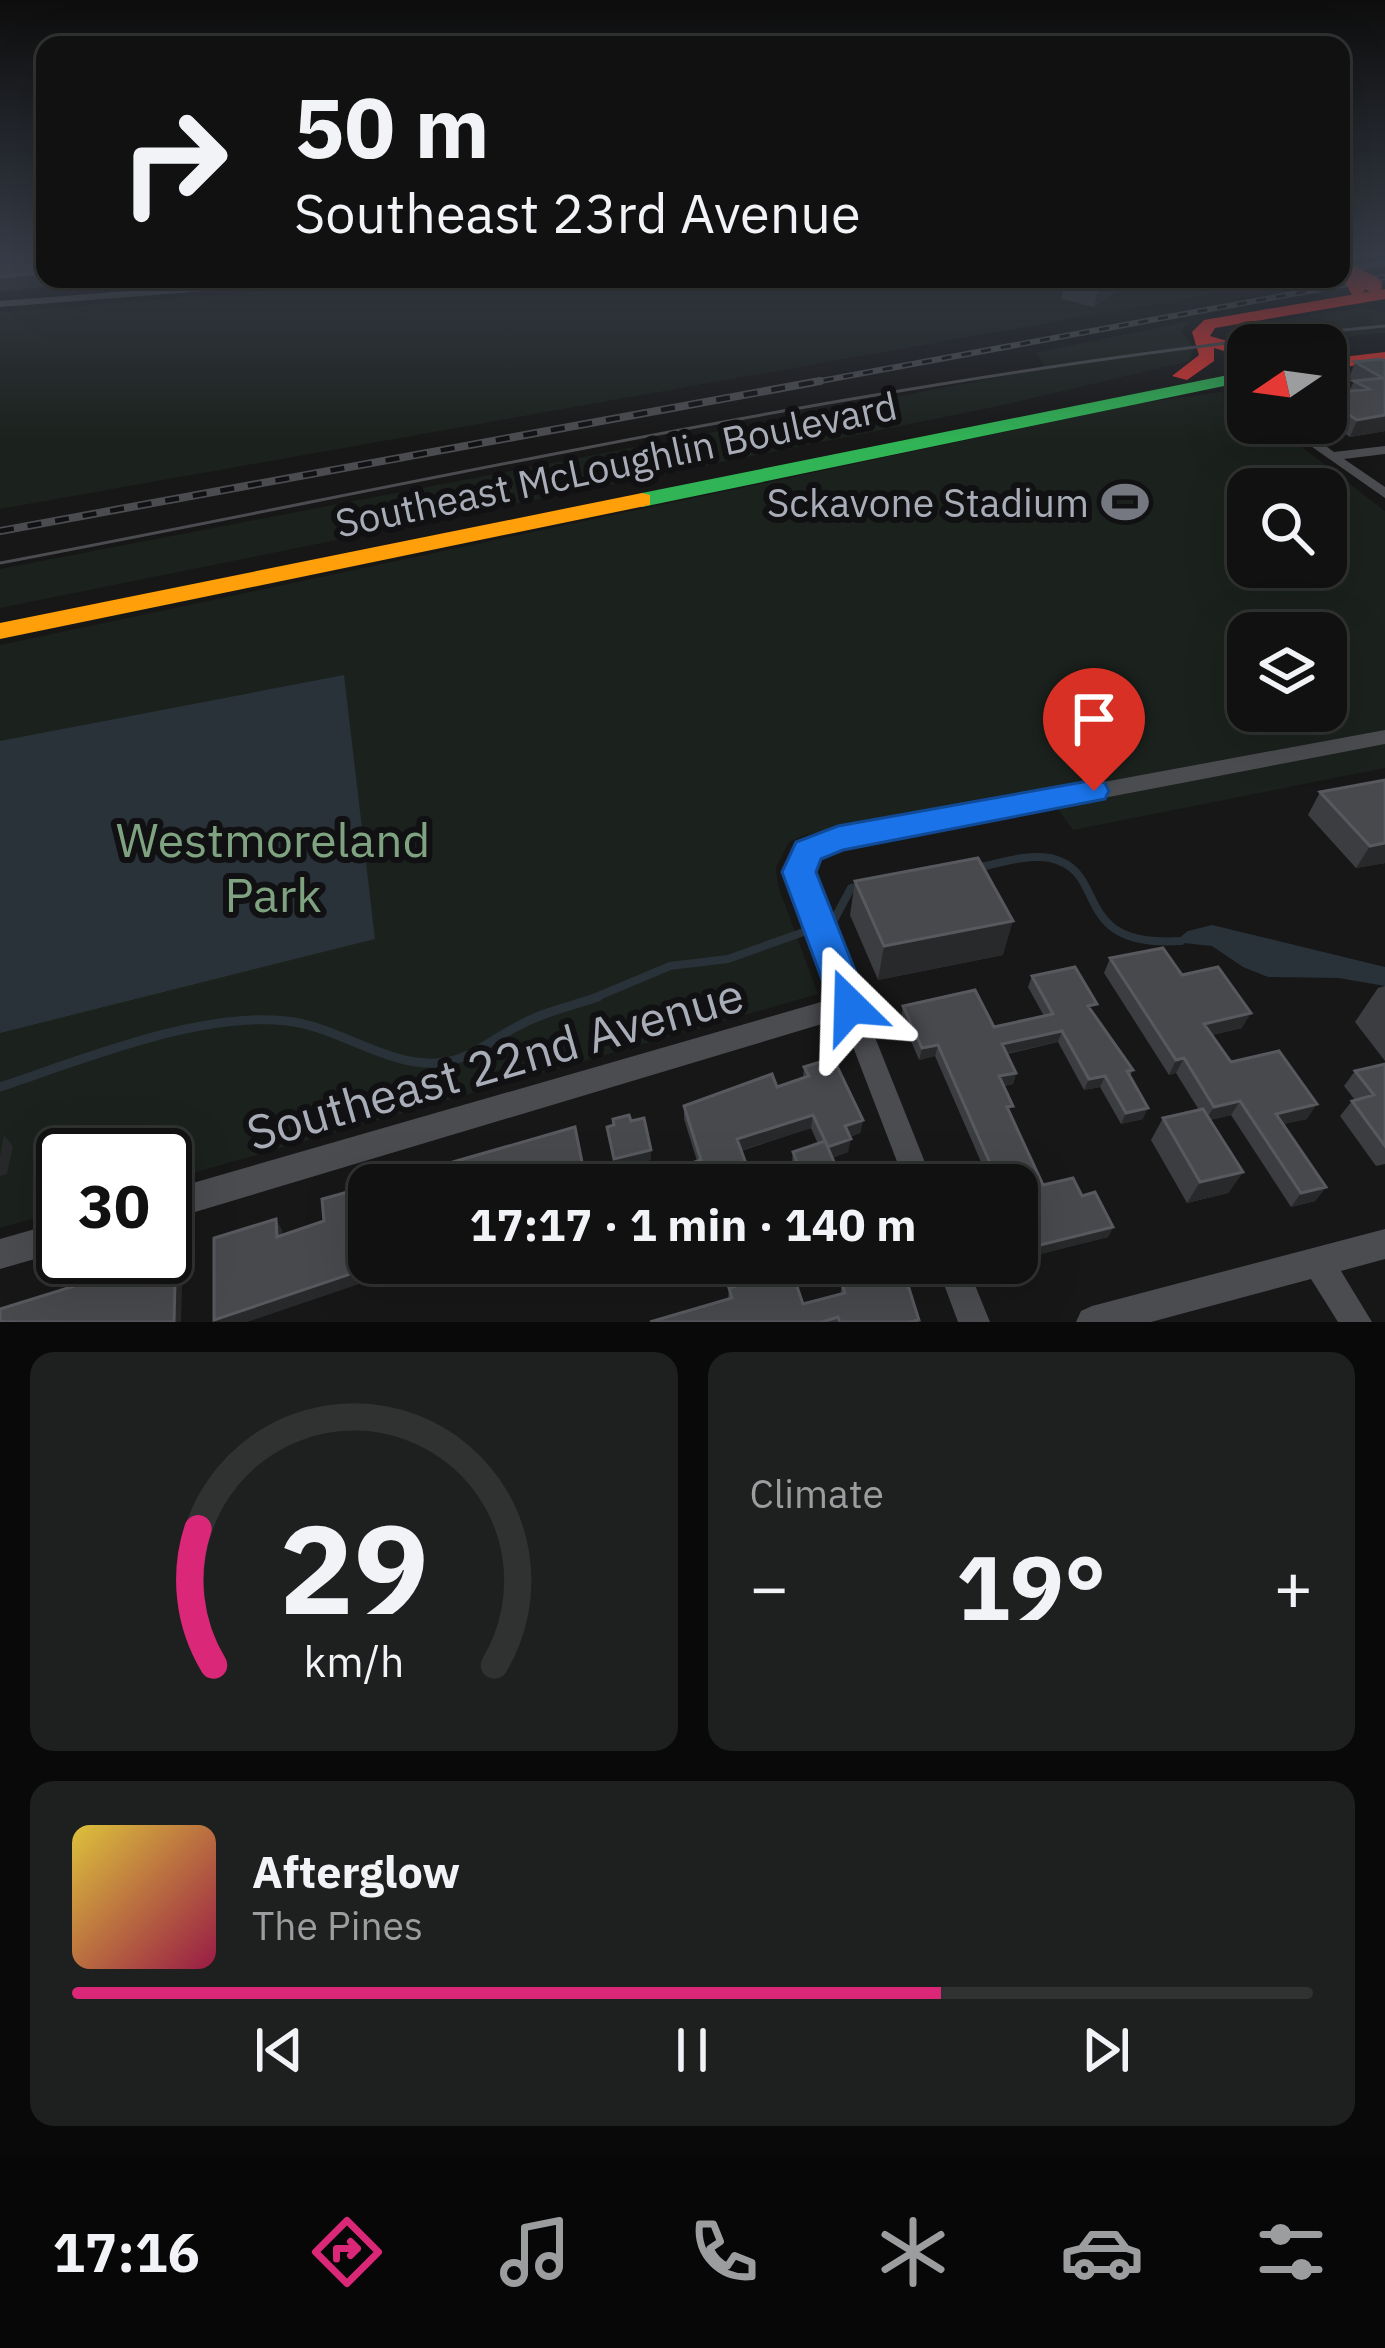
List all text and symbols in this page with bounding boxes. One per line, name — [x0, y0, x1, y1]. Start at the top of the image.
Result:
text: 50 m — [294, 72, 490, 181]
icon: right — [96, 84, 252, 240]
text: Southeast 23rd Avenue — [294, 178, 861, 248]
north arrow — [1227, 324, 1347, 444]
map controls — [1227, 324, 1347, 732]
street label: Southeast McLoughlin Boulevard — [331, 380, 901, 548]
button: search — [1227, 468, 1347, 588]
place label: Sckavone Stadium — [767, 477, 1089, 528]
sports icon: Sckavone Stadium — [1100, 477, 1150, 527]
button: layers — [1227, 612, 1347, 732]
pin — [1043, 668, 1145, 791]
icon: arrive — [1061, 686, 1127, 752]
park label: Westmoreland Park — [116, 808, 430, 925]
position arrow — [787, 943, 913, 1069]
street label: Southeast 22nd Avenue — [240, 962, 750, 1164]
speed limit sign: 30 — [36, 1128, 192, 1284]
text: 17:17 · 1 min · 140 m — [470, 1195, 916, 1253]
text: Climate — [750, 1468, 884, 1519]
text: 29 — [279, 1486, 429, 1648]
text: 19° — [956, 1528, 1106, 1645]
text: − — [750, 1543, 789, 1629]
text: + — [1273, 1543, 1313, 1629]
text: km/h — [303, 1632, 404, 1688]
text: Afterglow — [252, 1842, 460, 1900]
text: The Pines — [252, 1900, 423, 1951]
icon: previous — [246, 2017, 312, 2083]
icon: pause — [659, 2017, 725, 2083]
icon: next — [1073, 2017, 1139, 2083]
icon: directions — [305, 2210, 389, 2294]
icon: music — [493, 2210, 577, 2294]
icon: phone — [682, 2210, 766, 2294]
icon: climate — [871, 2210, 955, 2294]
icon: car — [1060, 2210, 1144, 2294]
icon: filters — [1249, 2210, 1333, 2294]
text: 17:16 — [52, 2217, 200, 2287]

